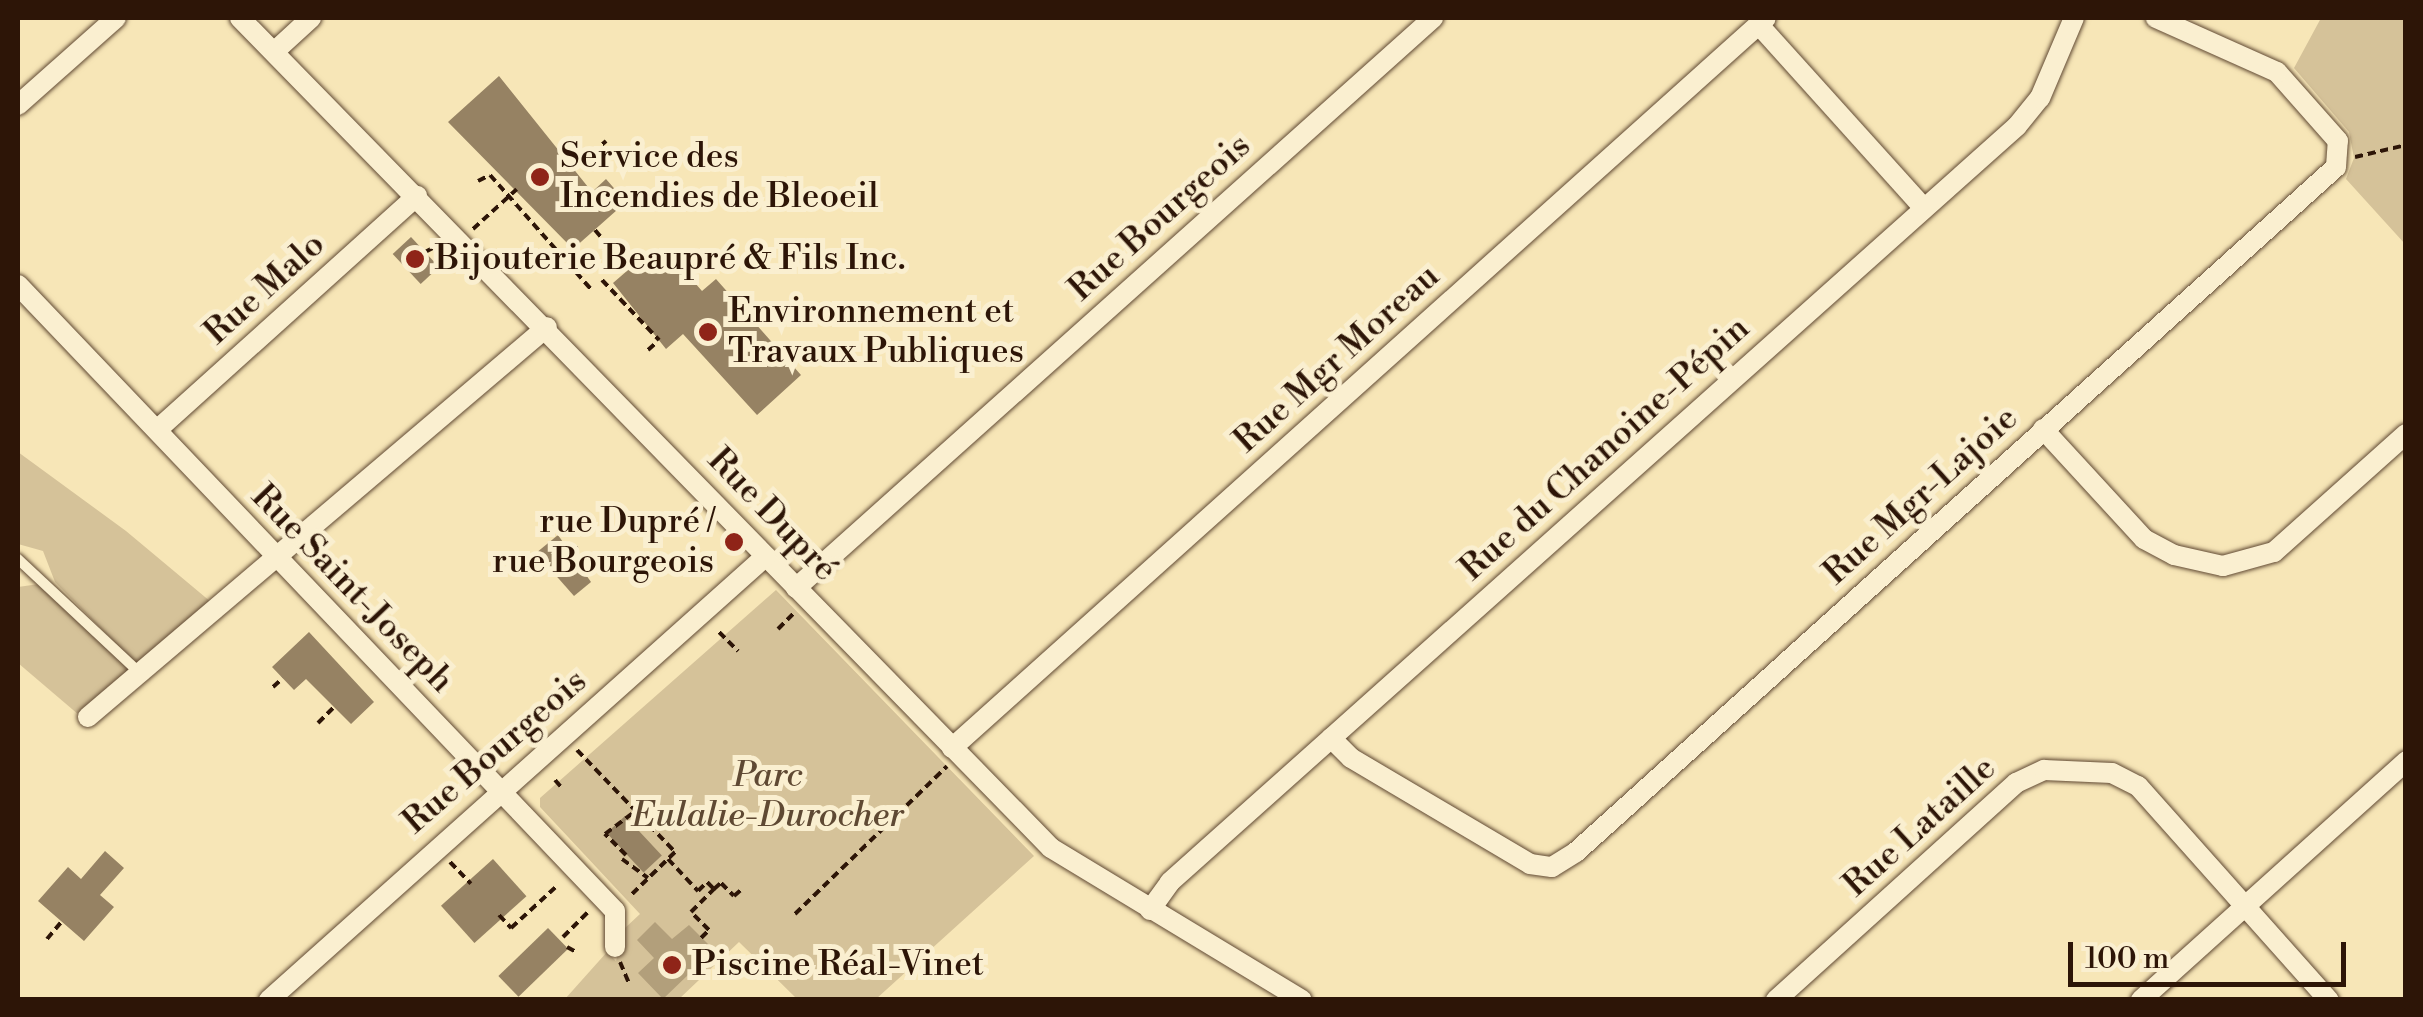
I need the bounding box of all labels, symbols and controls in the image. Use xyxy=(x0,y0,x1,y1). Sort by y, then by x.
street label: Rue Bourgeois xyxy=(1060,125,1260,311)
place label: Service des Incendies de Bleoeil xyxy=(560,136,879,218)
marker: Service des Incendies de Bleoeil xyxy=(529,166,551,188)
street label: Rue Malo xyxy=(196,224,334,354)
place label: Bijouterie Beaupré & Fils Inc. xyxy=(435,238,906,280)
marker: Bijouterie Beaupré & Fils Inc. xyxy=(404,248,426,270)
street label: Rue Mgr Moreau xyxy=(1226,256,1448,462)
place label: Environnement et Travaux Publiques xyxy=(728,291,1024,373)
street label: Rue du Chanoine-Pépin xyxy=(1452,308,1758,590)
marker: Environnement et Travaux Publiques xyxy=(697,321,719,343)
street label: Rue Mgr-Lajoie xyxy=(1815,398,2027,594)
street label: Rue Dupré xyxy=(698,440,846,590)
street label: Rue Saint-Joseph xyxy=(242,476,462,702)
place label: rue Dupré / rue Bourgeois xyxy=(492,501,714,583)
marker: rue Dupré / rue Bourgeois xyxy=(723,531,745,553)
street label: Rue Bourgeois xyxy=(394,661,596,843)
street label: Rue Lataille xyxy=(1835,748,2005,906)
park label: Parc Eulalie-Durocher xyxy=(632,755,904,837)
scale bar xyxy=(2073,922,2350,984)
text: 100 m xyxy=(2085,940,2169,978)
place label: Piscine Réal-Vinet xyxy=(692,944,984,986)
marker: Piscine Réal-Vinet xyxy=(661,954,683,976)

